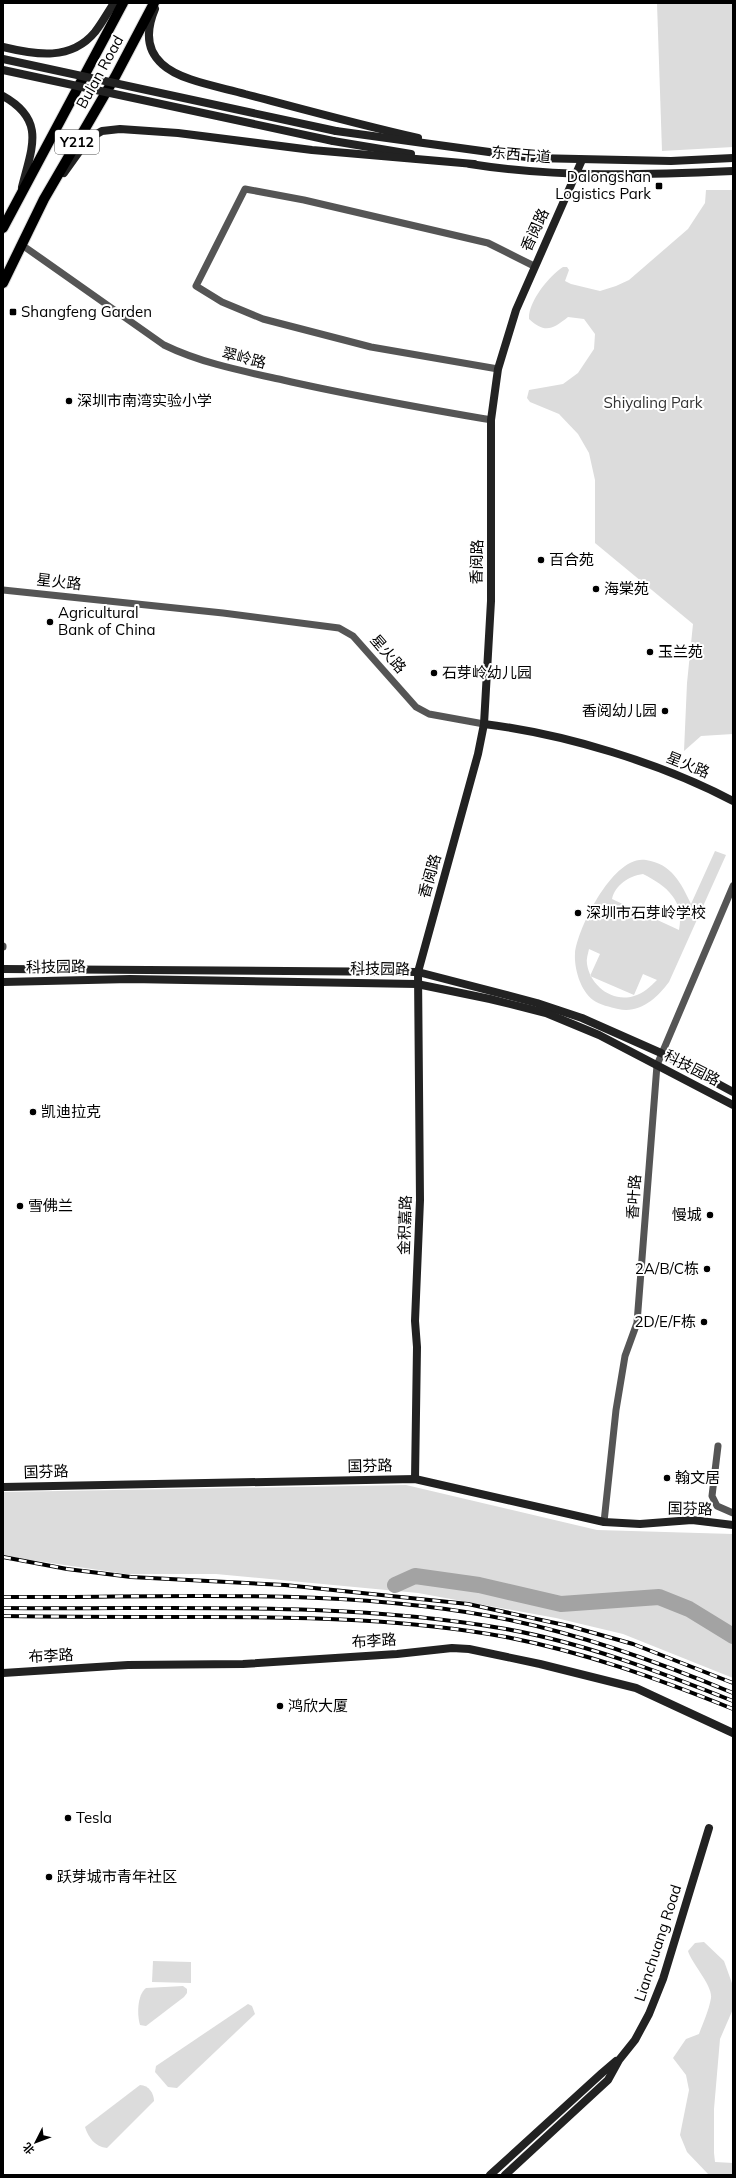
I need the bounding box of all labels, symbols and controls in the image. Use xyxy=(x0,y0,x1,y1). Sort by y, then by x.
street label: Bulan Road xyxy=(72,32,127,112)
road number: Y212 xyxy=(55,130,99,154)
street label: 东西干道 xyxy=(490,142,552,167)
place label: Dalongshan Logistics Park xyxy=(555,167,651,203)
marker: Dalongshan Logistics Park xyxy=(654,181,664,191)
street label: 香阅路 xyxy=(516,205,553,254)
place label: Shangfeng Garden xyxy=(21,302,152,321)
marker: Shangfeng Garden xyxy=(8,307,18,317)
street label: 翠岭路 xyxy=(220,343,268,372)
place label: 深圳市南湾实验小学 xyxy=(77,391,212,410)
park label: Shiyaling Park xyxy=(604,393,703,412)
marker: 深圳市南湾实验小学 xyxy=(64,396,74,406)
street label: 香阅路 xyxy=(467,539,486,585)
place label: 百合苑 xyxy=(549,550,594,569)
marker: 百合苑 xyxy=(536,555,546,565)
street label: 星火路 xyxy=(36,570,82,593)
place label: 海棠苑 xyxy=(604,579,649,598)
marker: 海棠苑 xyxy=(591,584,601,594)
place label: Agricultural Bank of China xyxy=(58,603,156,639)
marker: Agricultural Bank of China xyxy=(45,617,55,627)
street label: 星火路 xyxy=(366,630,410,677)
place label: 玉兰苑 xyxy=(658,642,703,661)
marker: 玉兰苑 xyxy=(645,647,655,657)
place label: 石芽岭幼儿园 xyxy=(442,663,532,682)
marker: 石芽岭幼儿园 xyxy=(429,668,439,678)
place label: 香阅幼儿园 xyxy=(582,701,657,720)
marker: 香阅幼儿园 xyxy=(660,706,670,716)
street label: 星火路 xyxy=(664,747,713,782)
street label: 香阅路 xyxy=(414,852,445,900)
place label: 深圳市石芽岭学校 xyxy=(586,903,706,922)
marker: 深圳市石芽岭学校 xyxy=(573,908,583,918)
street label: 科技园路 xyxy=(26,956,86,977)
street label: 科技园路 xyxy=(350,958,410,979)
street label: 科技园路 xyxy=(661,1045,723,1090)
place label: 凯迪拉克 xyxy=(41,1102,101,1121)
marker: 凯迪拉克 xyxy=(28,1107,38,1117)
street label: 香叶路 xyxy=(622,1174,645,1220)
street label: 金积嘉路 xyxy=(394,1195,415,1255)
place label: 雪佛兰 xyxy=(28,1196,73,1215)
marker: 雪佛兰 xyxy=(15,1201,25,1211)
place label: 慢城 xyxy=(672,1205,702,1224)
marker: 慢城 xyxy=(705,1210,715,1220)
place label: 2A/B/C栋 xyxy=(635,1259,699,1278)
marker: 2A/B/C栋 xyxy=(702,1264,712,1274)
place label: 2D/E/F栋 xyxy=(635,1312,696,1331)
marker: 2D/E/F栋 xyxy=(699,1317,709,1327)
street label: 国芬路 xyxy=(347,1456,393,1475)
street label: 国芬路 xyxy=(23,1461,69,1482)
place label: 翰文居 xyxy=(675,1468,720,1487)
marker: 翰文居 xyxy=(662,1473,672,1483)
street label: 国芬路 xyxy=(667,1499,713,1518)
street label: 布李路 xyxy=(351,1629,397,1652)
street label: 布李路 xyxy=(28,1645,74,1666)
place label: 鸿欣大厦 xyxy=(288,1696,348,1715)
marker: 鸿欣大厦 xyxy=(275,1701,285,1711)
place label: Tesla xyxy=(76,1808,112,1827)
marker: Tesla xyxy=(63,1813,73,1823)
place label: 跃芽城市青年社区 xyxy=(57,1867,177,1886)
marker: 跃芽城市青年社区 xyxy=(44,1872,54,1882)
street label: Lianchuang Road xyxy=(630,1882,685,2004)
north arrow xyxy=(16,2122,56,2162)
text: 北 xyxy=(20,2140,37,2157)

